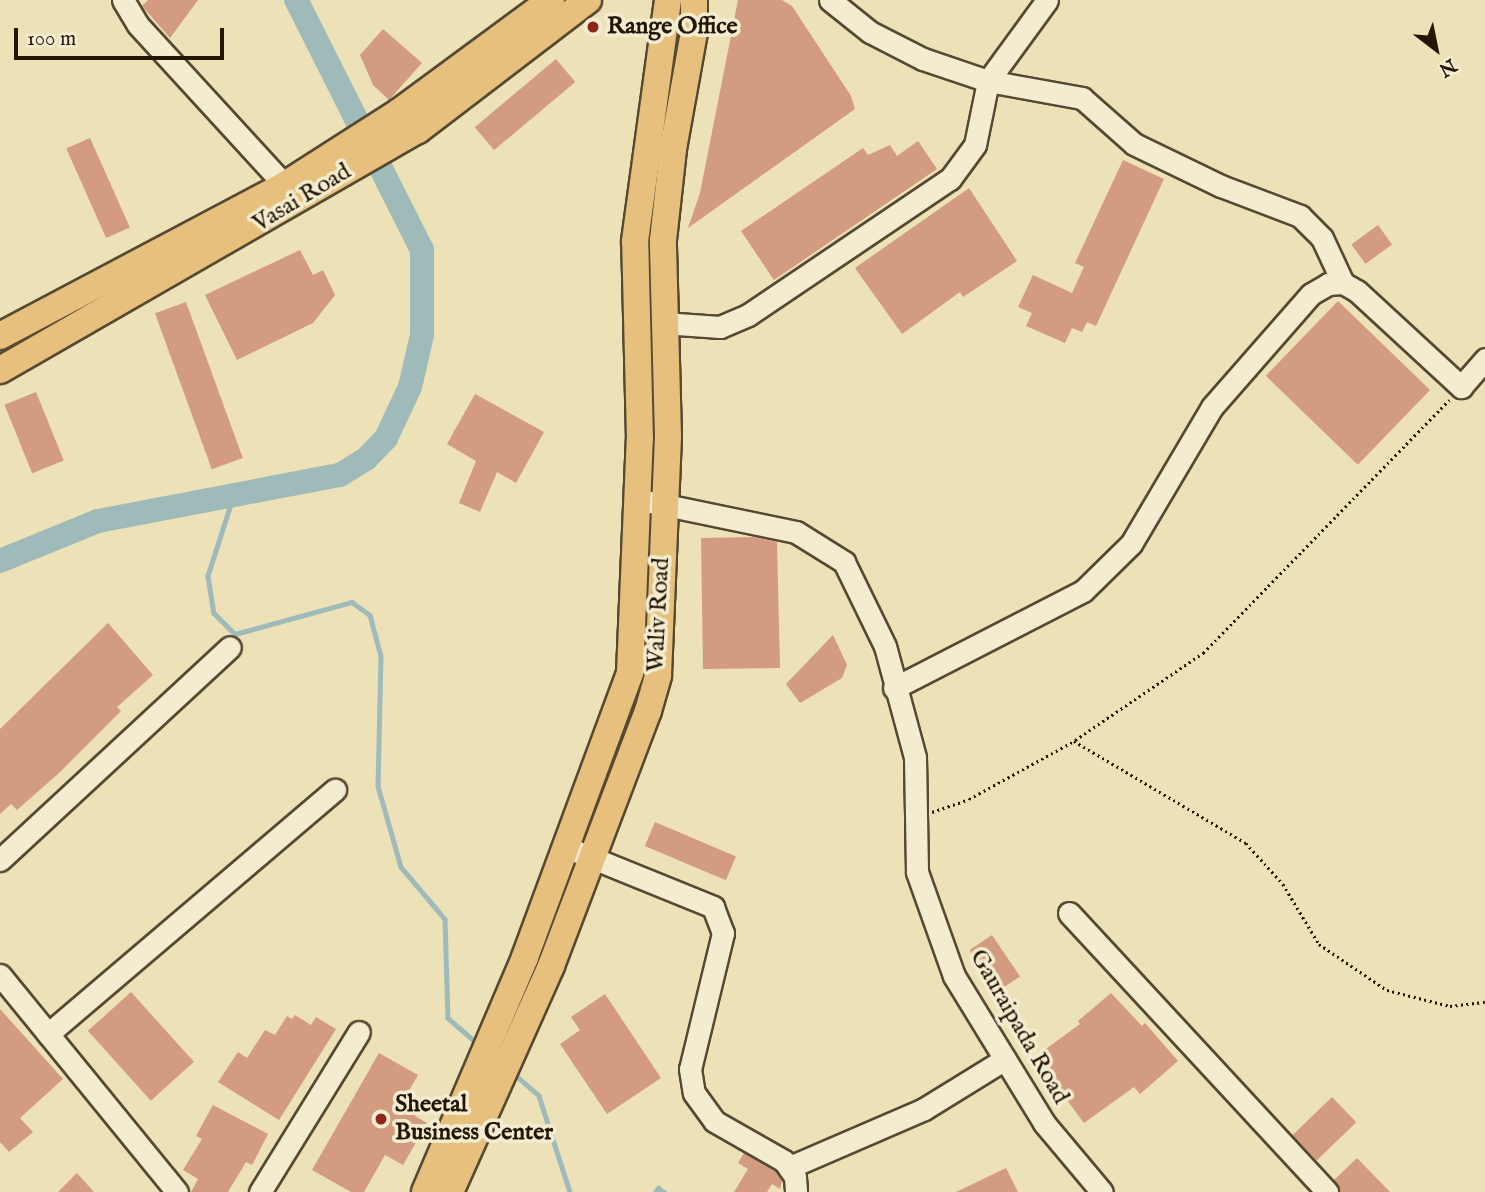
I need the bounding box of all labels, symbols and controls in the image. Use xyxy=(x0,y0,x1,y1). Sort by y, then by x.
place label: Range Office xyxy=(607,13,738,41)
scale bar xyxy=(18,14,228,58)
north arrow xyxy=(1401,14,1471,84)
marker: Range Office xyxy=(585,19,601,35)
text: 100 m xyxy=(27,26,76,53)
text: N xyxy=(1434,52,1460,81)
street label: Vasai Road xyxy=(248,158,356,238)
street label: Waliv Road xyxy=(642,557,676,673)
street label: Gauraipada Road xyxy=(963,945,1075,1109)
place label: Sheetal Business Center xyxy=(395,1091,553,1147)
marker: Sheetal Business Center xyxy=(373,1111,389,1127)

